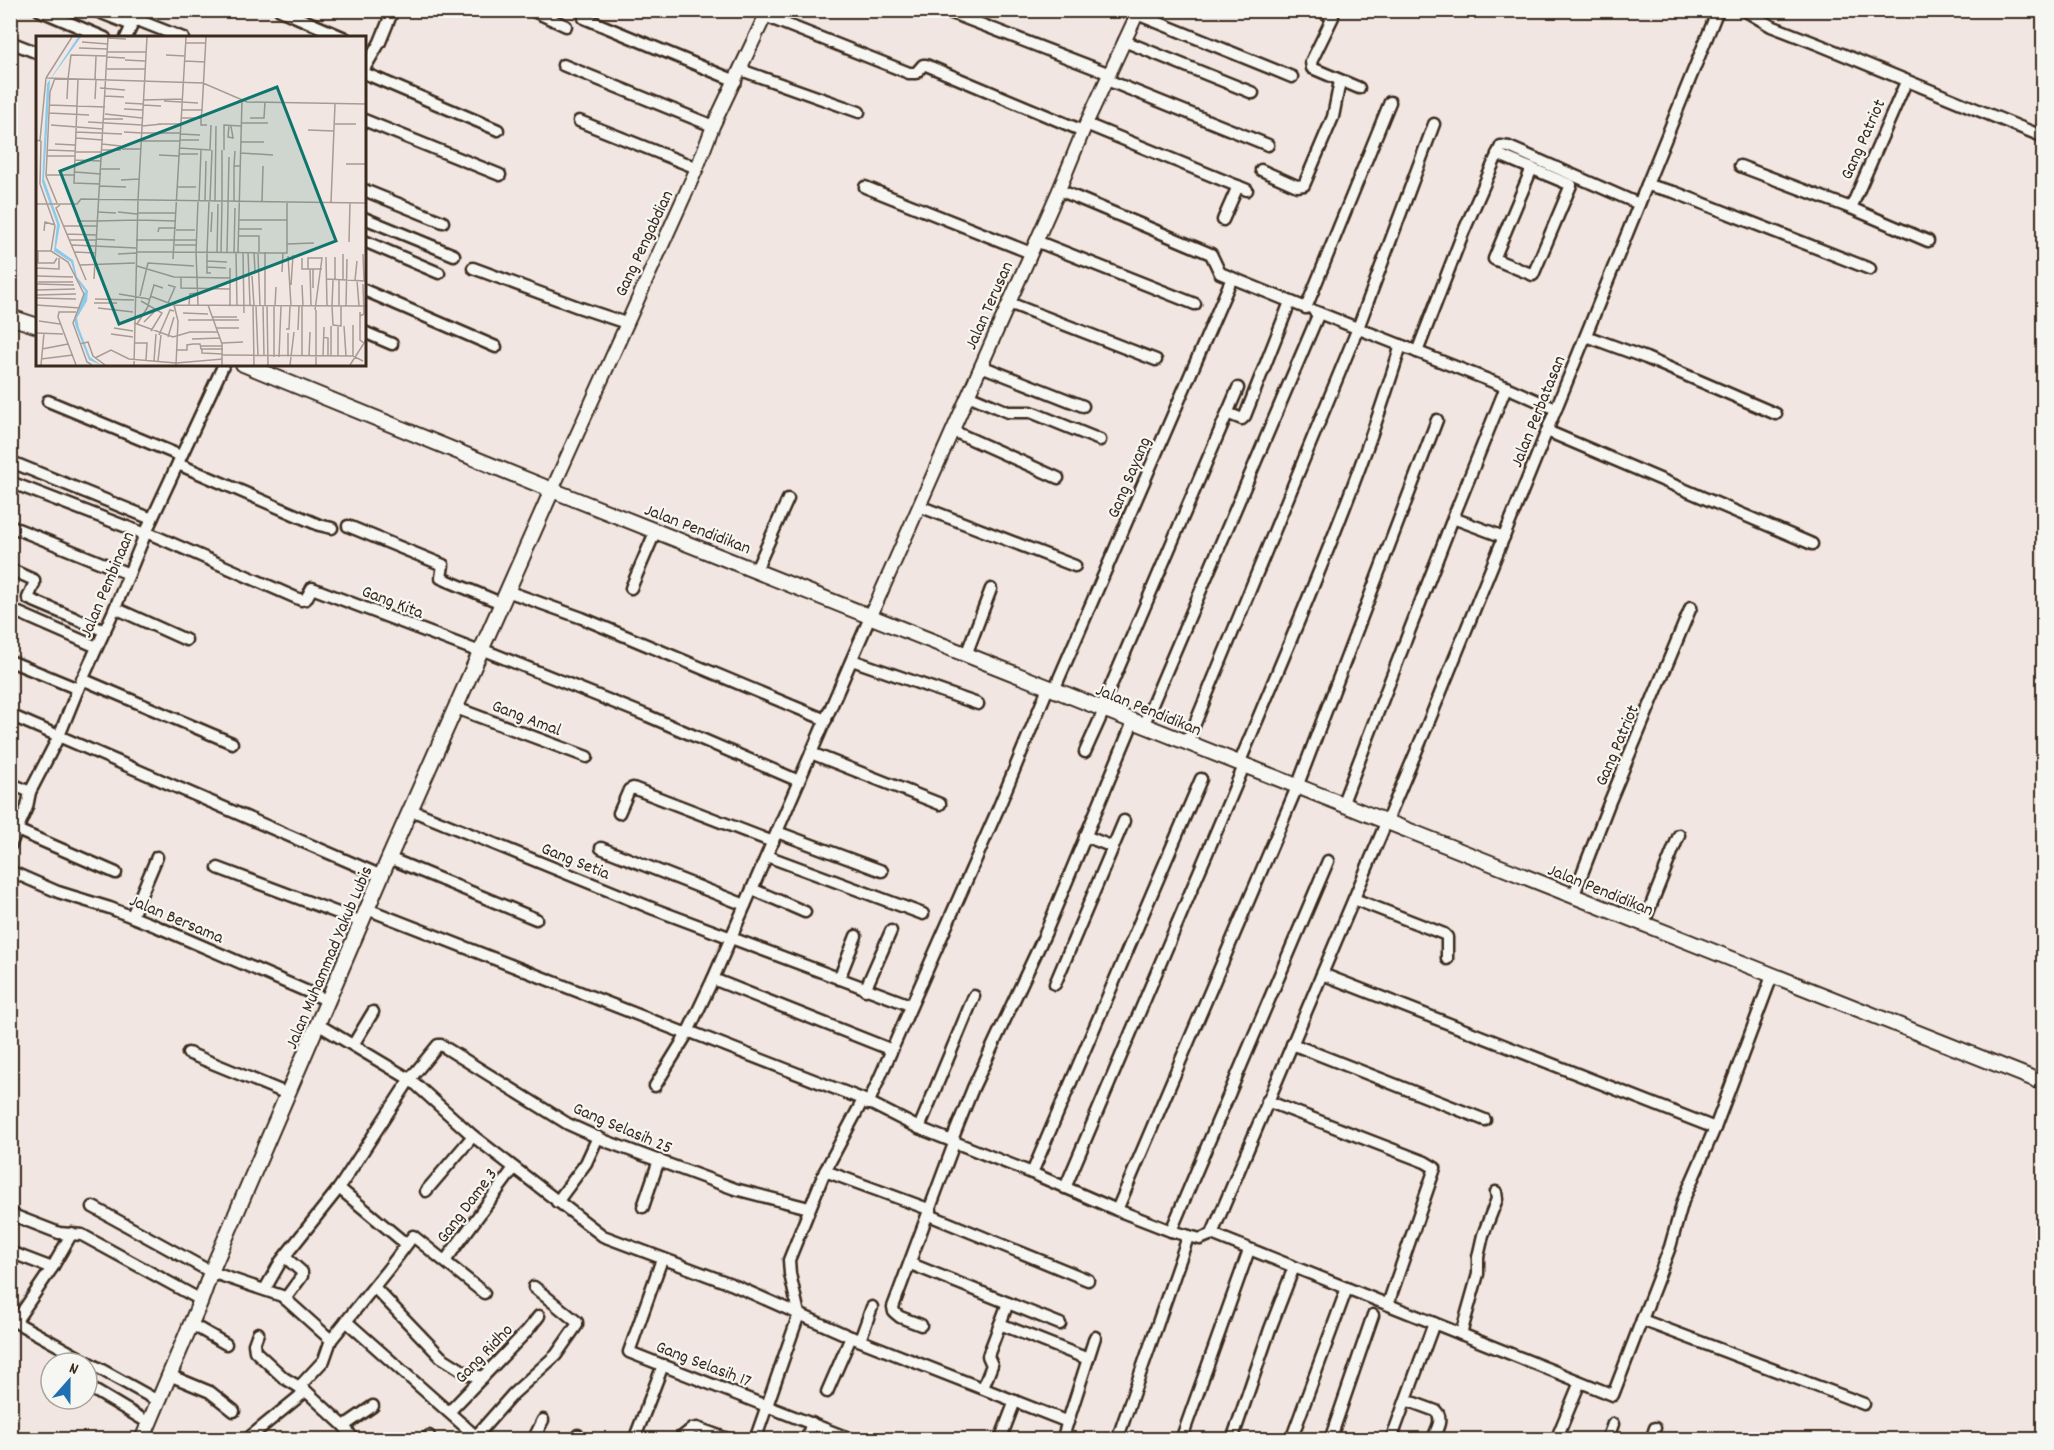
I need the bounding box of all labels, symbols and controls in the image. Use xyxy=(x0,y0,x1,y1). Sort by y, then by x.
inset map xyxy=(36,36,366,366)
street label: Gang Patriot xyxy=(1835,95,1893,184)
street label: Gang Pengabdian xyxy=(610,187,681,301)
street label: Jalan Terusan xyxy=(960,258,1021,354)
street label: Jalan Perbatasan xyxy=(1506,352,1573,472)
street label: Gang Sayang xyxy=(1102,433,1159,523)
street label: Jalan Pendidikan xyxy=(640,499,754,562)
street label: Jalan Pembinaan xyxy=(75,528,142,642)
street label: Gang Kita xyxy=(357,580,427,627)
street label: Jalan Pendidikan xyxy=(1091,679,1205,744)
street label: Gang Amal xyxy=(488,695,565,744)
street label: Gang Patriot xyxy=(1590,701,1647,790)
street label: Gang Setia xyxy=(537,837,614,888)
street label: Jalan Pendidikan xyxy=(1543,859,1657,924)
street label: Jalan Muhammad Yakub Lubis xyxy=(280,863,380,1053)
street label: Jalan Bersama xyxy=(125,889,227,952)
street label: Gang Selasih 25 xyxy=(568,1097,676,1161)
street label: Gang Dame 3 xyxy=(432,1164,504,1249)
street label: Gang Ridho xyxy=(450,1319,520,1390)
street label: Gang Selasih 17 xyxy=(652,1336,755,1395)
north arrow xyxy=(39,1351,99,1411)
text: N xyxy=(66,1357,81,1382)

